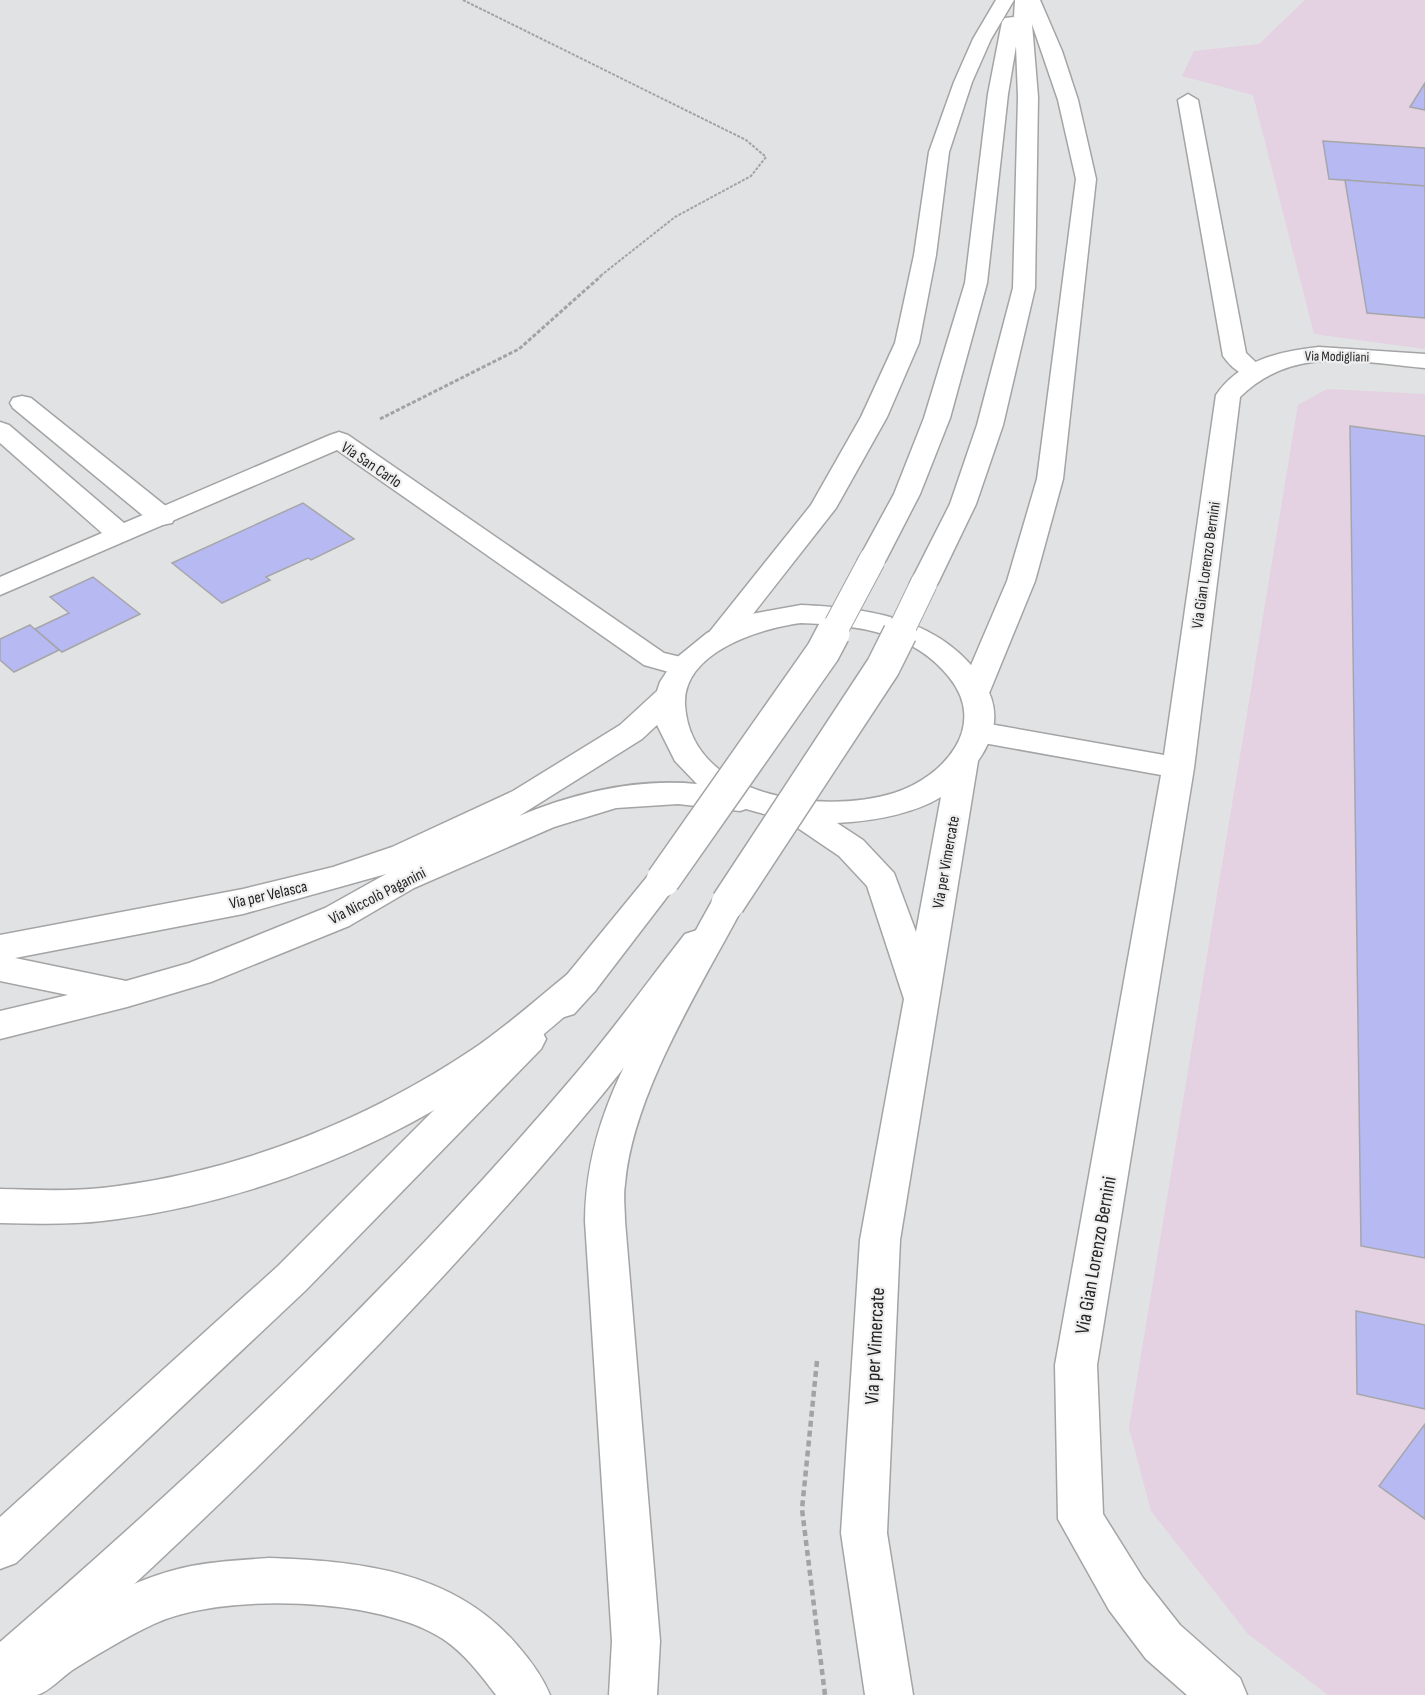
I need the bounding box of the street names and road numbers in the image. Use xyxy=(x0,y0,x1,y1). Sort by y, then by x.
street label: Via Modigliani xyxy=(1305,347,1369,366)
street label: Via San Carlo xyxy=(337,438,405,492)
street label: Via Gian Lorenzo Bernini xyxy=(1188,501,1225,630)
street label: Via per Vimercate xyxy=(929,814,964,910)
street label: Via Niccolò Paganini xyxy=(326,864,429,929)
street label: Via per Velasca xyxy=(227,877,309,914)
street label: Via Gian Lorenzo Bernini xyxy=(1070,1174,1122,1336)
street label: Via per Vimercate xyxy=(860,1287,890,1405)

